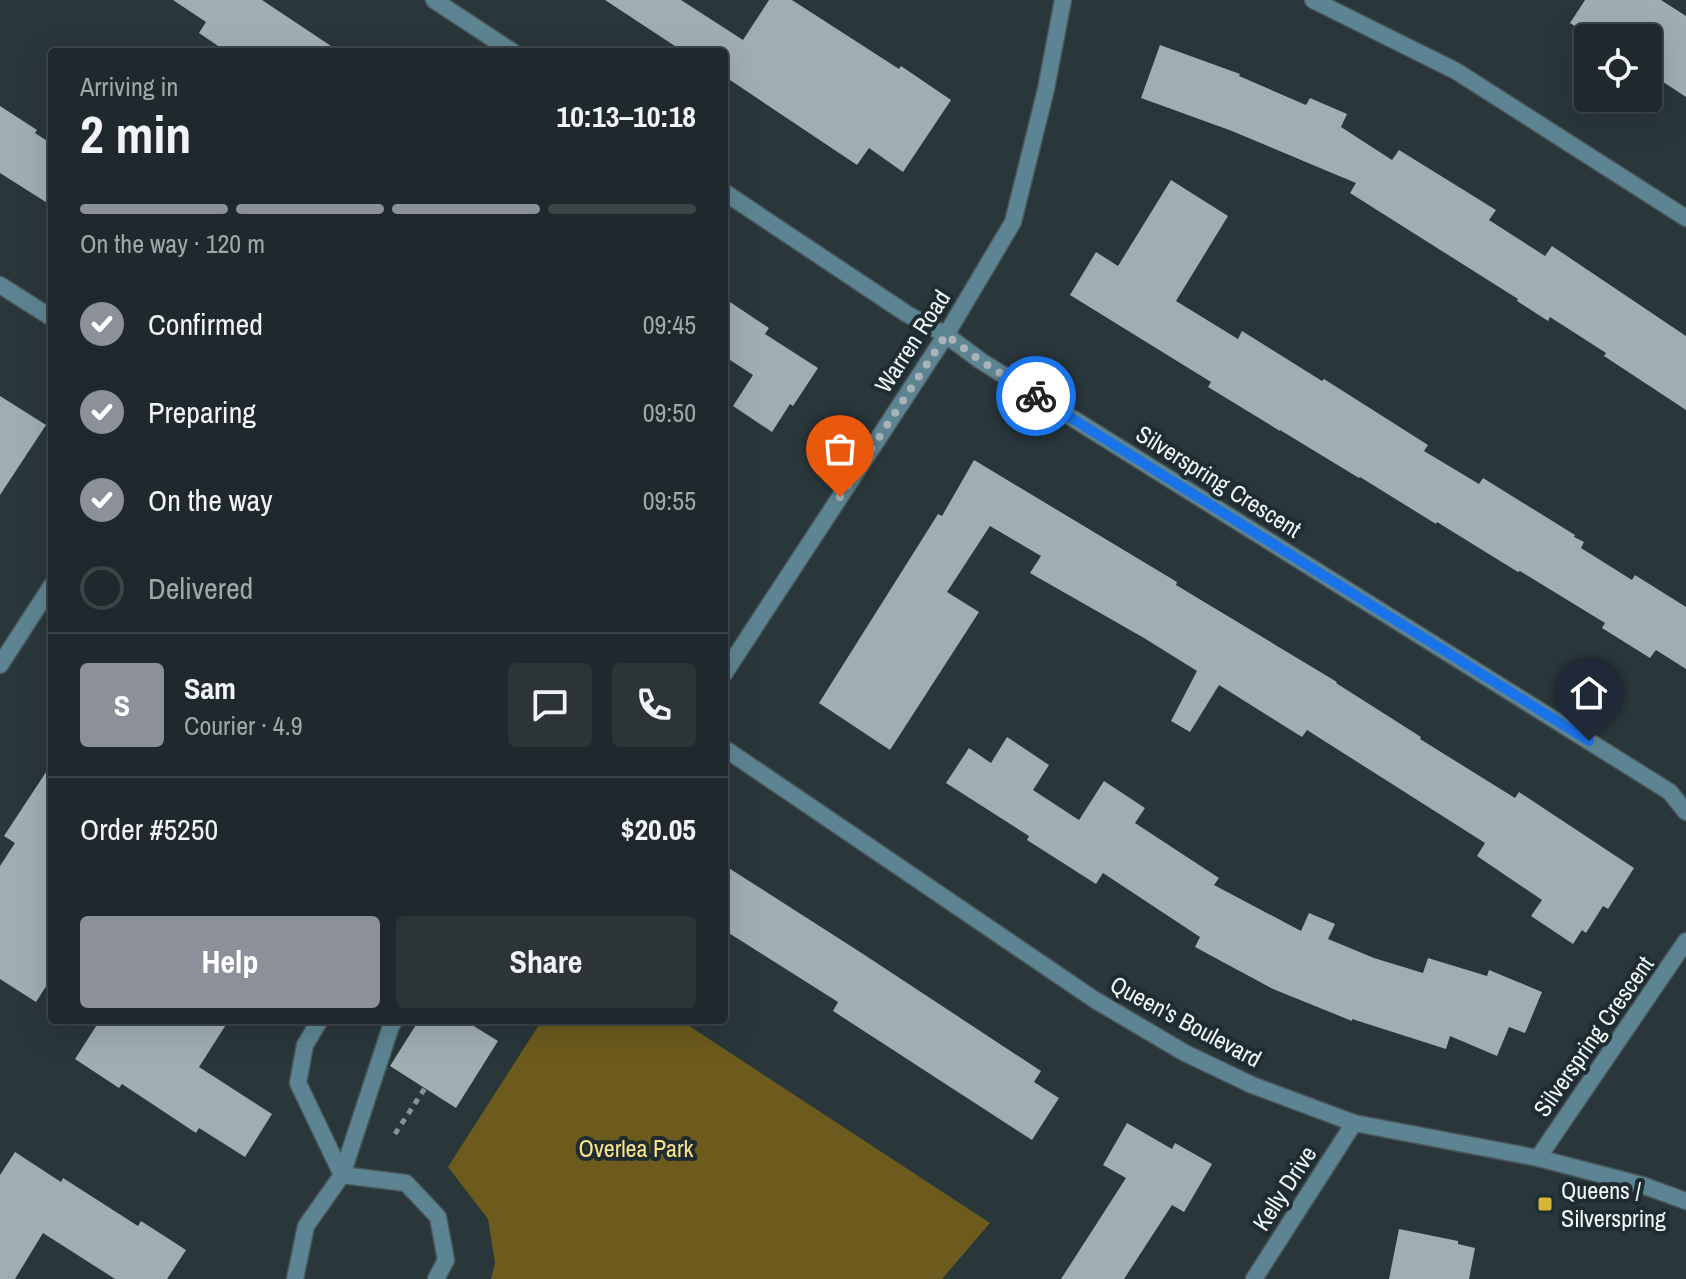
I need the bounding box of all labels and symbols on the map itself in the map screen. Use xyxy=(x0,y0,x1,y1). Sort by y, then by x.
street label: Warren Road xyxy=(867,284,957,398)
courier xyxy=(996,356,1076,436)
pin xyxy=(806,415,874,497)
street label: Silverspring Crescent xyxy=(1130,417,1308,545)
pin xyxy=(1555,659,1623,741)
street label: Silverspring Crescent xyxy=(1526,949,1661,1123)
street label: Queen's Boulevard xyxy=(1105,968,1267,1074)
park label: Overlea Park xyxy=(579,1132,694,1164)
street label: Kelly Drive xyxy=(1245,1139,1323,1237)
place label: Queens / Silverspring xyxy=(1561,1174,1666,1234)
marker: Queens / Silverspring xyxy=(1536,1195,1554,1213)

